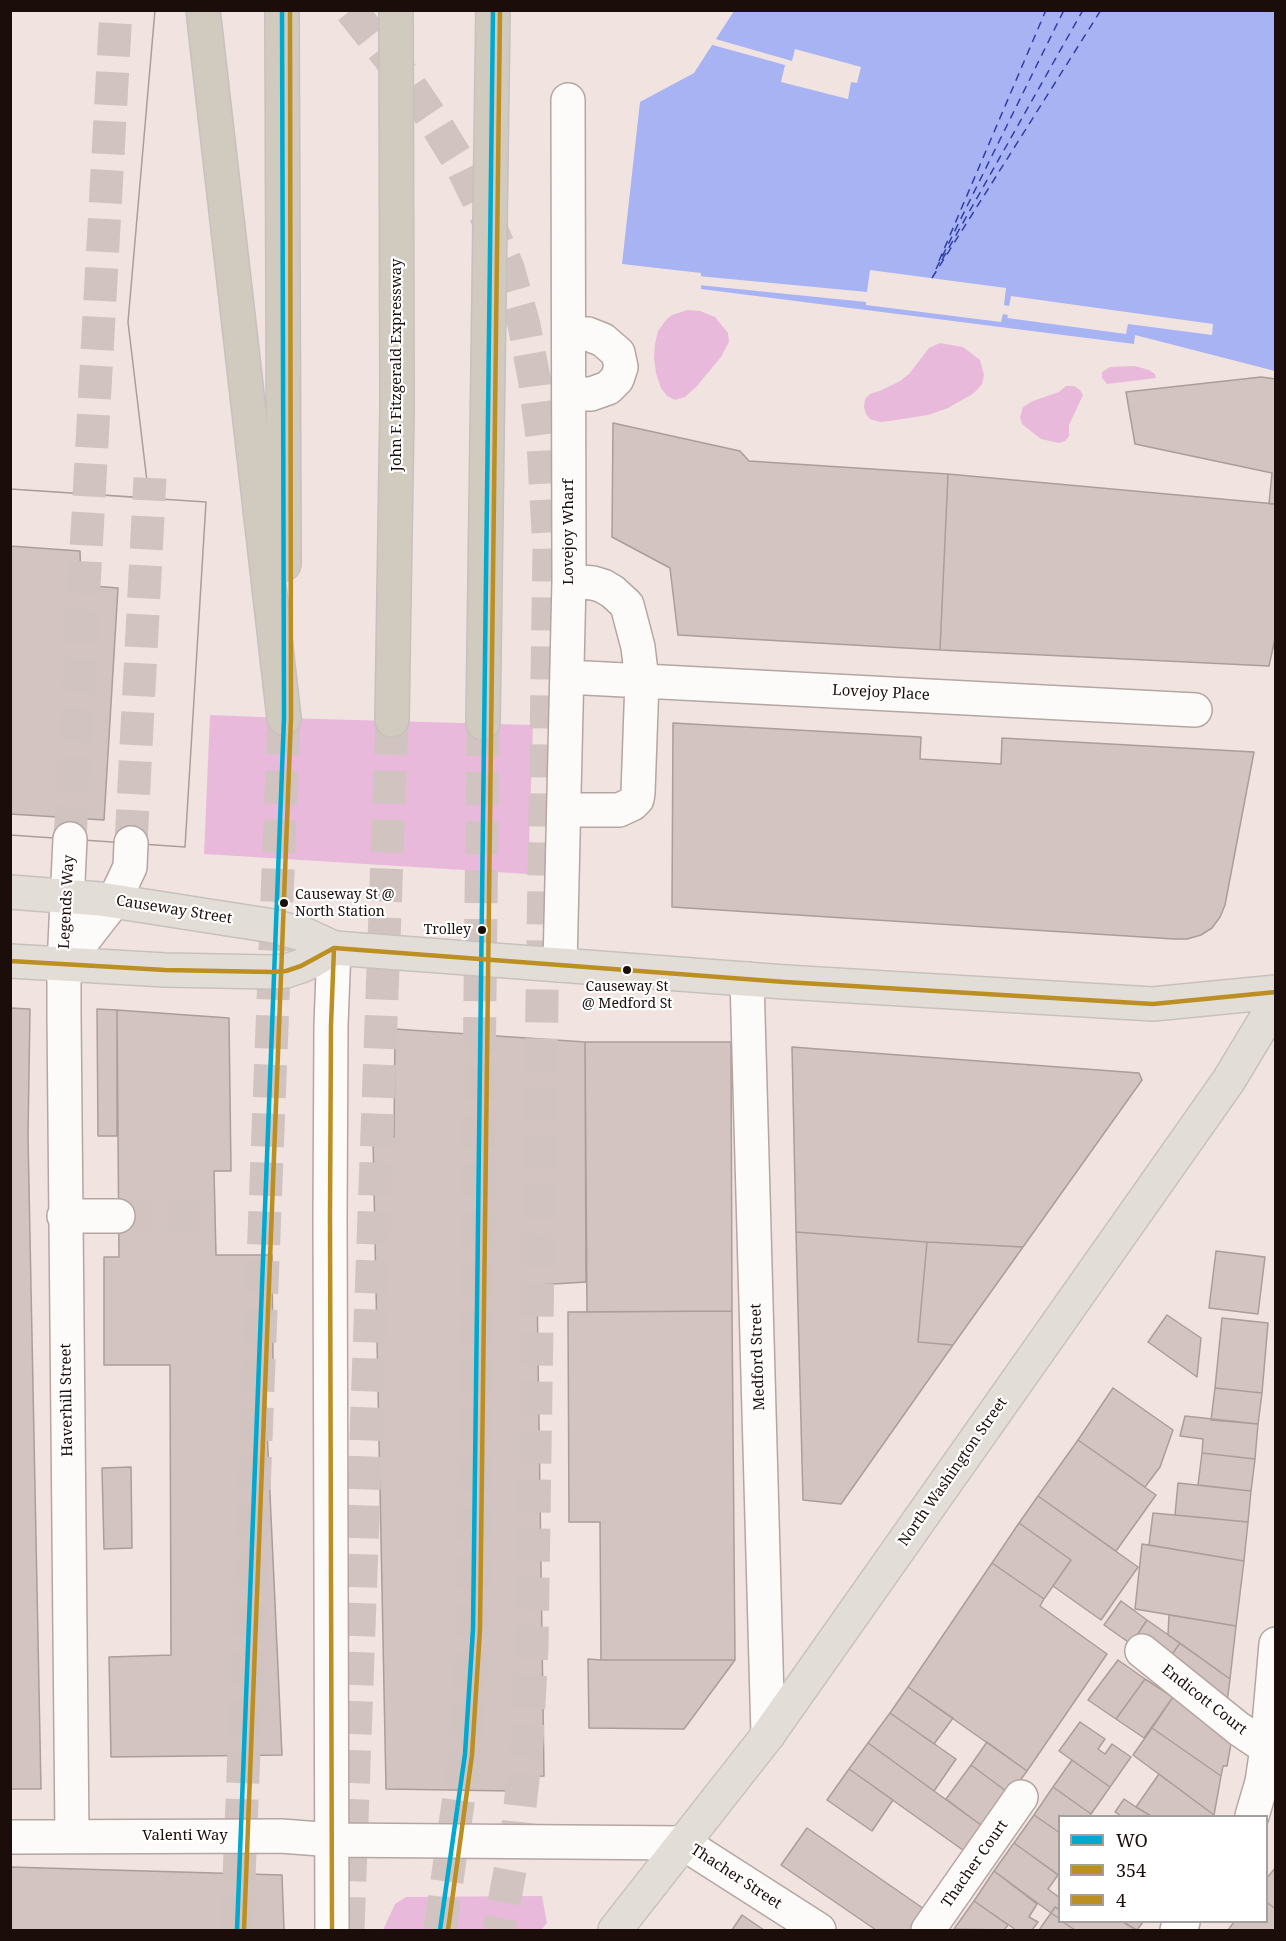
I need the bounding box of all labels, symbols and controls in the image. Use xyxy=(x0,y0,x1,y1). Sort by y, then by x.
street label: John F. Fitzgerald Expressway xyxy=(388,259,406,471)
street label: Lovejoy Wharf xyxy=(560,479,578,585)
street label: Lovejoy Place xyxy=(832,681,930,705)
street label: Legends Way xyxy=(56,854,78,950)
place label: Causeway St @ North Station xyxy=(295,887,394,920)
street label: Causeway Street xyxy=(115,892,233,928)
marker: Causeway St @ North Station xyxy=(278,897,290,909)
place label: Trolley xyxy=(424,922,471,938)
marker: Trolley xyxy=(476,924,488,936)
marker: Causeway St @ Medford St xyxy=(621,964,633,976)
place label: Causeway St @ Medford St xyxy=(582,979,672,1012)
street label: Medford Street xyxy=(747,1303,769,1411)
street label: Haverhill Street xyxy=(57,1343,77,1457)
street label: North Washington Street xyxy=(895,1394,1011,1550)
street label: Endicott Court xyxy=(1158,1661,1250,1739)
legend xyxy=(1058,1815,1268,1923)
street label: Thacher Court xyxy=(938,1817,1012,1911)
street label: Valenti Way xyxy=(142,1827,228,1845)
text: WO xyxy=(1116,1828,1148,1852)
street label: Thacher Street xyxy=(687,1841,785,1913)
text: 354 xyxy=(1116,1858,1146,1882)
text: 4 xyxy=(1116,1888,1126,1912)

